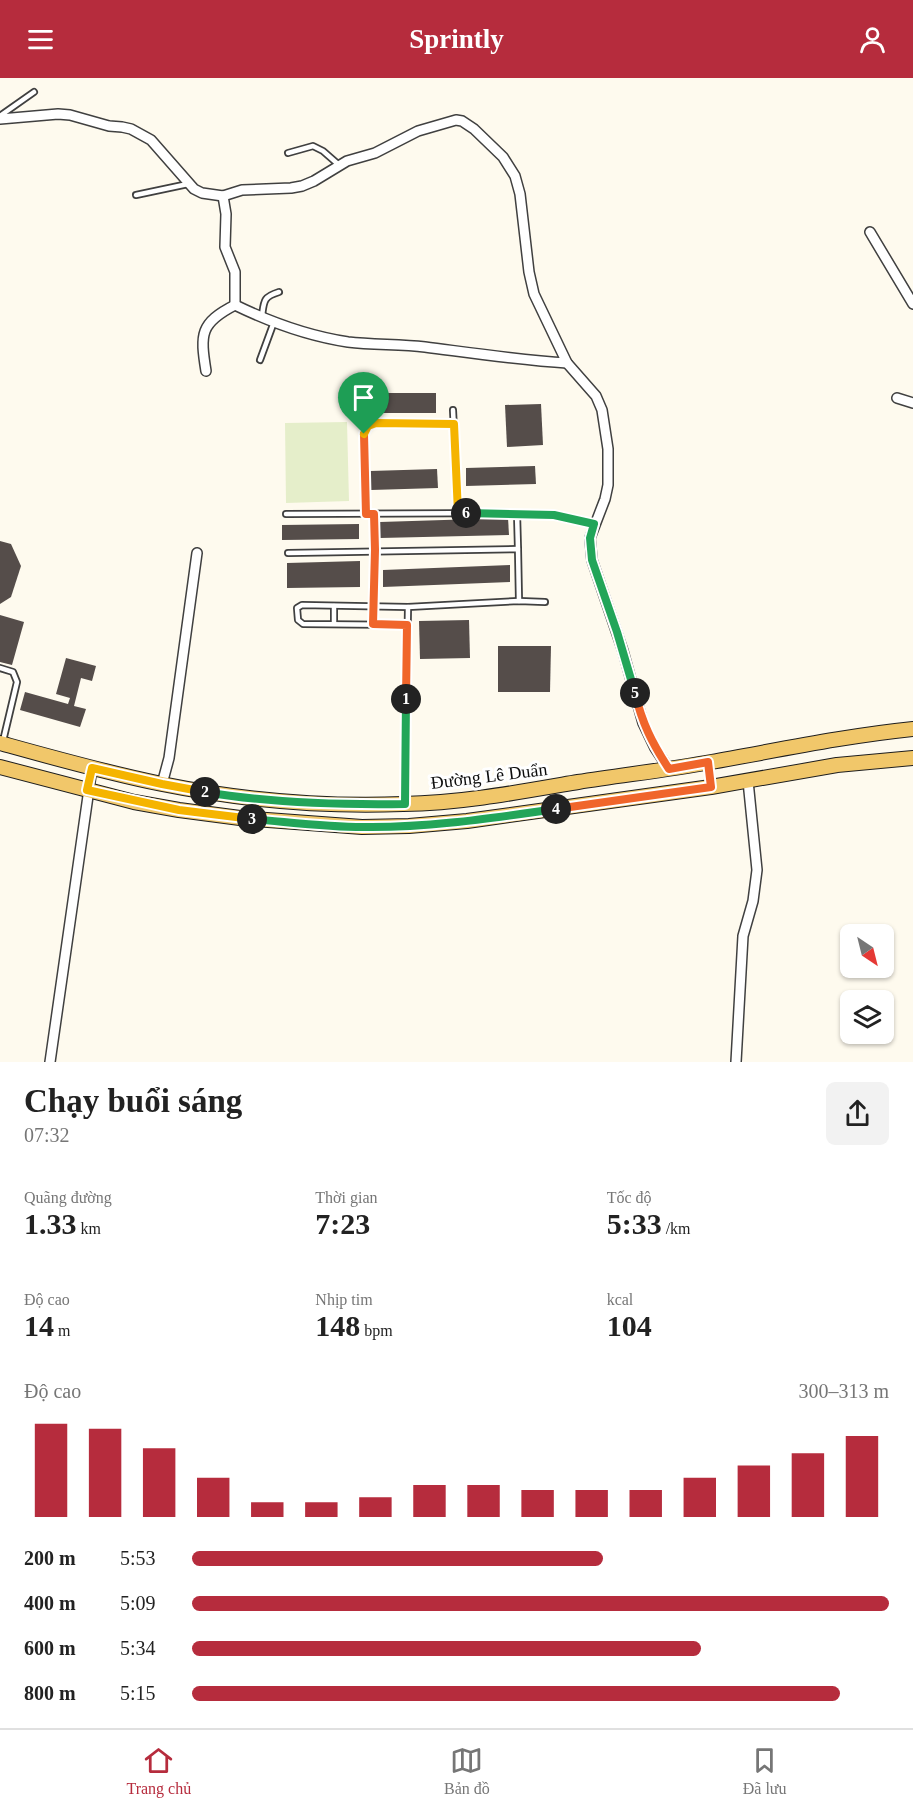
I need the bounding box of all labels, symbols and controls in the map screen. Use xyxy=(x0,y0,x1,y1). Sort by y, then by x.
icon: menu xyxy=(24,23,57,56)
icon: person xyxy=(856,23,889,56)
text: Sprintly xyxy=(409,24,504,54)
pin xyxy=(338,372,389,434)
icon: arrive xyxy=(347,381,380,414)
pin: 6 xyxy=(451,498,481,528)
text: 6 xyxy=(462,504,470,521)
pin: 5 xyxy=(620,678,650,708)
pin: 1 xyxy=(391,684,421,714)
text: 5 xyxy=(631,684,639,701)
text: 1 xyxy=(402,690,410,707)
street label: Đường Lê Duẩn xyxy=(430,759,548,793)
pin: 2 xyxy=(190,777,220,807)
text: 2 xyxy=(201,783,209,800)
pin: 4 xyxy=(541,794,571,824)
text: 4 xyxy=(552,800,560,817)
pin: 3 xyxy=(237,804,267,834)
text: 3 xyxy=(248,810,256,827)
north arrow xyxy=(840,924,894,978)
map controls xyxy=(840,924,894,1044)
button: layers xyxy=(840,990,894,1044)
button: share xyxy=(826,1082,889,1145)
text: Chạy buổi sáng xyxy=(24,1083,242,1119)
text: 07:32 xyxy=(24,1124,70,1146)
text: Quãng đường xyxy=(24,1189,112,1206)
text: Thời gian xyxy=(315,1189,378,1206)
text: Tốc độ xyxy=(607,1189,652,1206)
text: 1.33 xyxy=(24,1207,77,1240)
text: 7:23 xyxy=(315,1207,370,1240)
text: 5:33 xyxy=(607,1207,662,1240)
text: km xyxy=(77,1220,101,1237)
text: /km xyxy=(662,1220,691,1237)
text: Độ cao xyxy=(24,1291,70,1308)
text: Nhịp tim xyxy=(315,1291,373,1308)
text: kcal xyxy=(607,1291,633,1308)
text: 14 xyxy=(24,1309,54,1342)
text: 148 xyxy=(315,1309,360,1342)
text: 104 xyxy=(607,1309,652,1342)
text: m xyxy=(54,1322,70,1339)
text: bpm xyxy=(360,1322,393,1339)
text: Độ cao xyxy=(24,1380,81,1402)
text: 300–313 m xyxy=(798,1380,889,1402)
text: 200 m xyxy=(24,1547,76,1569)
text: 5:53 xyxy=(120,1547,156,1569)
text: 400 m xyxy=(24,1592,76,1614)
text: 5:09 xyxy=(120,1592,156,1614)
text: 600 m xyxy=(24,1637,76,1659)
text: 5:34 xyxy=(120,1637,156,1659)
text: 800 m xyxy=(24,1682,76,1704)
text: 5:15 xyxy=(120,1682,156,1704)
tab: Trang chủ xyxy=(126,1744,191,1798)
tab: Bản đồ xyxy=(444,1744,490,1798)
tab: Đã lưu xyxy=(743,1744,787,1798)

